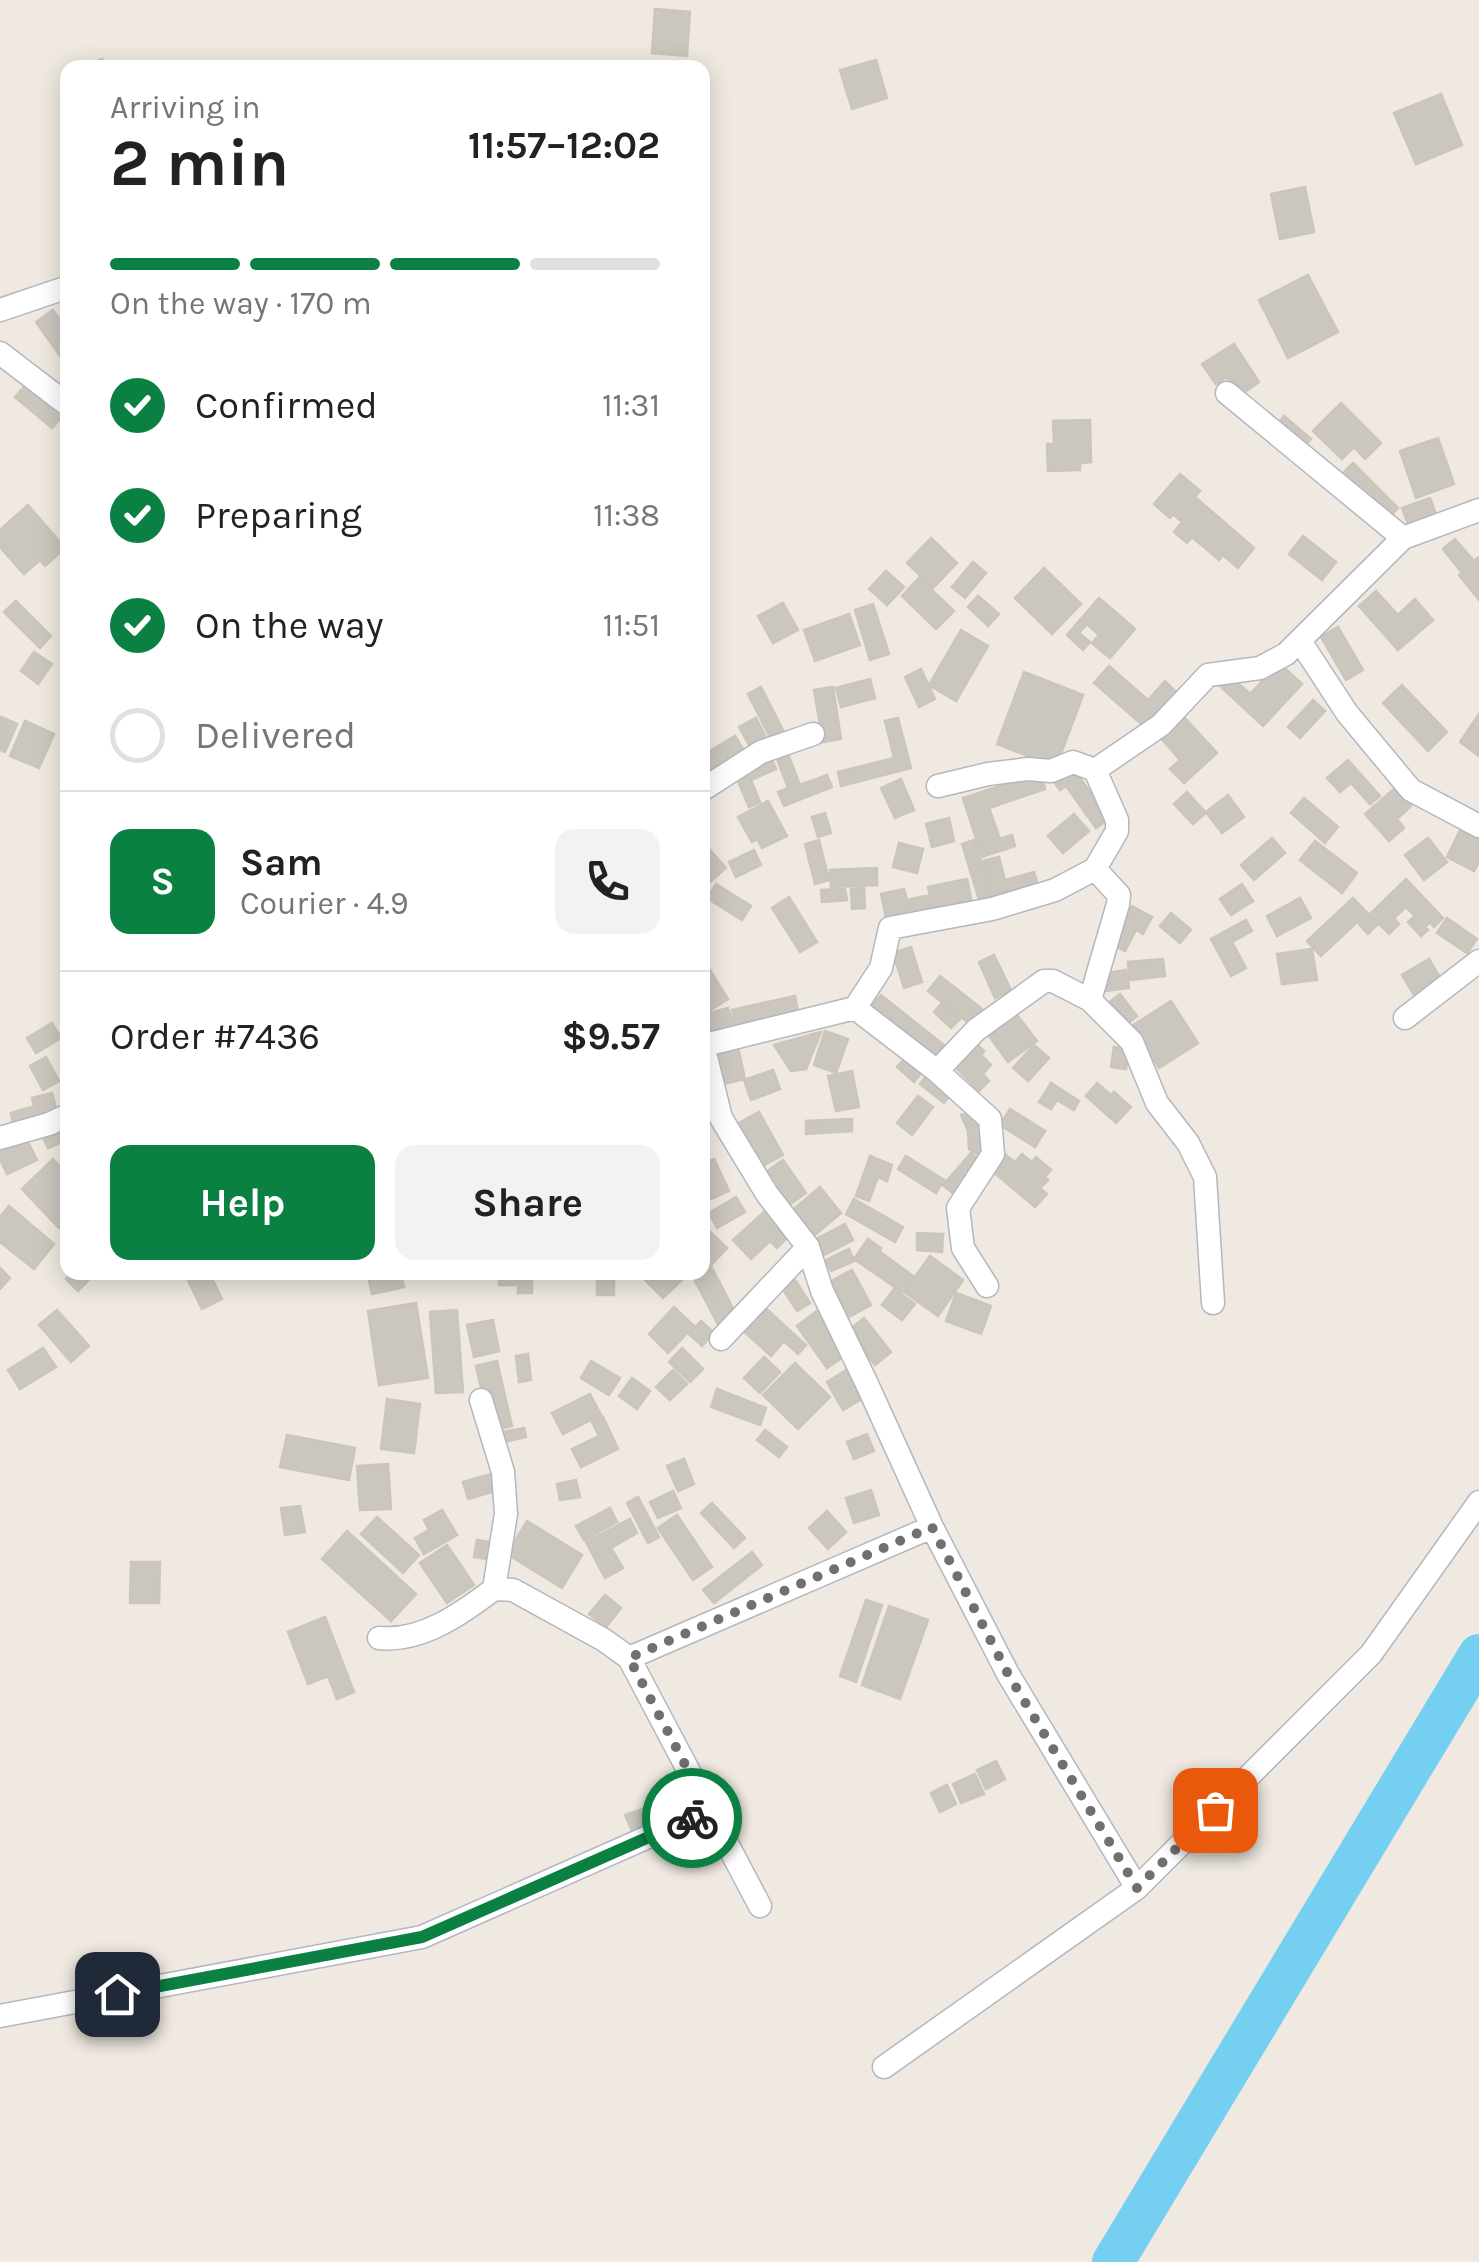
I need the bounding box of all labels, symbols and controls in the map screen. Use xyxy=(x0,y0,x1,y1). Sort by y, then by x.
text: Arriving in xyxy=(110,89,261,126)
text: 11:57–12:02 xyxy=(468,123,660,168)
text: 2 min xyxy=(110,125,289,201)
text: On the way · 170 m xyxy=(110,285,372,322)
icon: check xyxy=(110,378,165,433)
text: Confirmed xyxy=(195,383,378,428)
text: 11:31 xyxy=(602,387,660,424)
icon: check xyxy=(110,488,165,543)
text: Preparing xyxy=(195,493,362,538)
text: 11:38 xyxy=(593,497,660,534)
icon: check xyxy=(110,598,165,653)
text: On the way xyxy=(195,603,383,648)
text: 11:51 xyxy=(603,607,660,644)
text: Delivered xyxy=(195,713,356,758)
button: phone xyxy=(555,829,660,934)
text: Sam xyxy=(240,840,323,885)
text: S xyxy=(150,859,175,904)
text: Courier · 4.9 xyxy=(240,885,409,922)
text: Order #7436 xyxy=(110,1014,320,1059)
text: $9.57 xyxy=(561,1014,660,1059)
button: Help xyxy=(110,1145,375,1260)
button: Share xyxy=(395,1145,660,1260)
courier xyxy=(642,1768,742,1868)
pin xyxy=(1173,1768,1258,1853)
icon: bag xyxy=(1188,1783,1243,1838)
icon: bike xyxy=(665,1791,720,1846)
pin xyxy=(75,1952,160,2037)
icon: home xyxy=(90,1967,145,2022)

